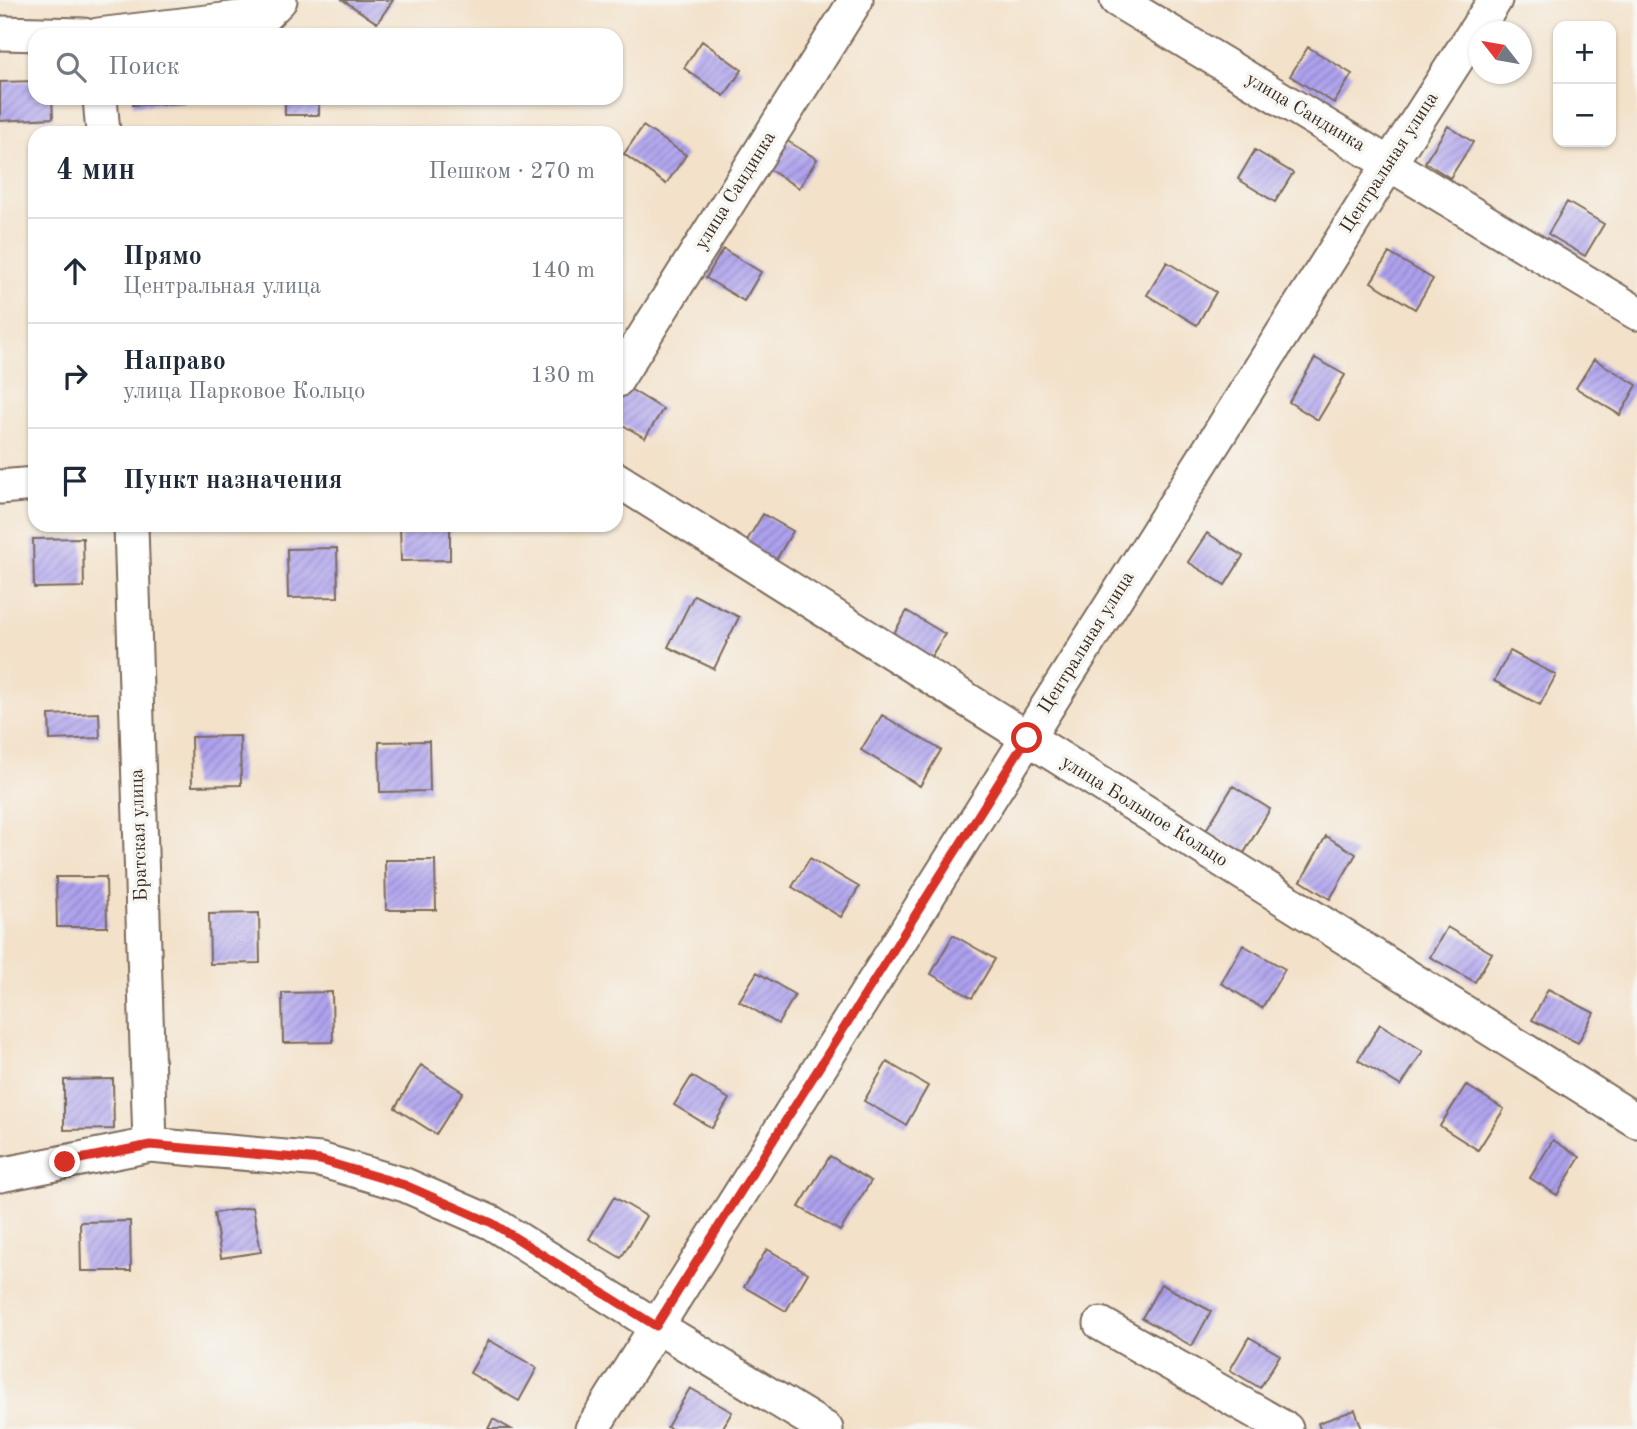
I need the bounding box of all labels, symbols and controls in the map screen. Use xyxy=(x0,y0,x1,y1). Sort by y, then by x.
north arrow xyxy=(1469,21,1532,84)
map controls xyxy=(1553,21,1616,147)
button: + xyxy=(1553,21,1616,84)
search box xyxy=(28,28,623,105)
icon: search xyxy=(52,48,90,86)
text: Поиск xyxy=(108,54,180,80)
street label: улица Сандинка xyxy=(1242,70,1368,156)
button: − xyxy=(1553,84,1616,147)
street label: Центральная улица xyxy=(1337,89,1443,237)
street label: улица Сандинка xyxy=(692,128,780,253)
text: 4 мин xyxy=(56,156,135,186)
text: Пешком · 270 m xyxy=(429,160,595,183)
text: Прямо xyxy=(123,244,202,270)
icon: ahead xyxy=(56,252,94,290)
text: 140 m xyxy=(530,259,595,282)
text: Центральная улица xyxy=(123,275,321,298)
text: Направо xyxy=(123,349,226,375)
icon: right xyxy=(56,357,94,395)
text: 130 m xyxy=(530,364,595,387)
text: улица Парковое Кольцо xyxy=(123,380,365,403)
icon: arrive xyxy=(56,462,94,500)
text: Пункт назначения xyxy=(123,468,342,494)
street label: Центральная улица xyxy=(1036,568,1139,717)
route start xyxy=(1011,722,1042,753)
street label: улица Большое Кольцо xyxy=(1057,753,1231,871)
street label: Братская улица xyxy=(128,768,152,902)
route end xyxy=(49,1146,80,1177)

